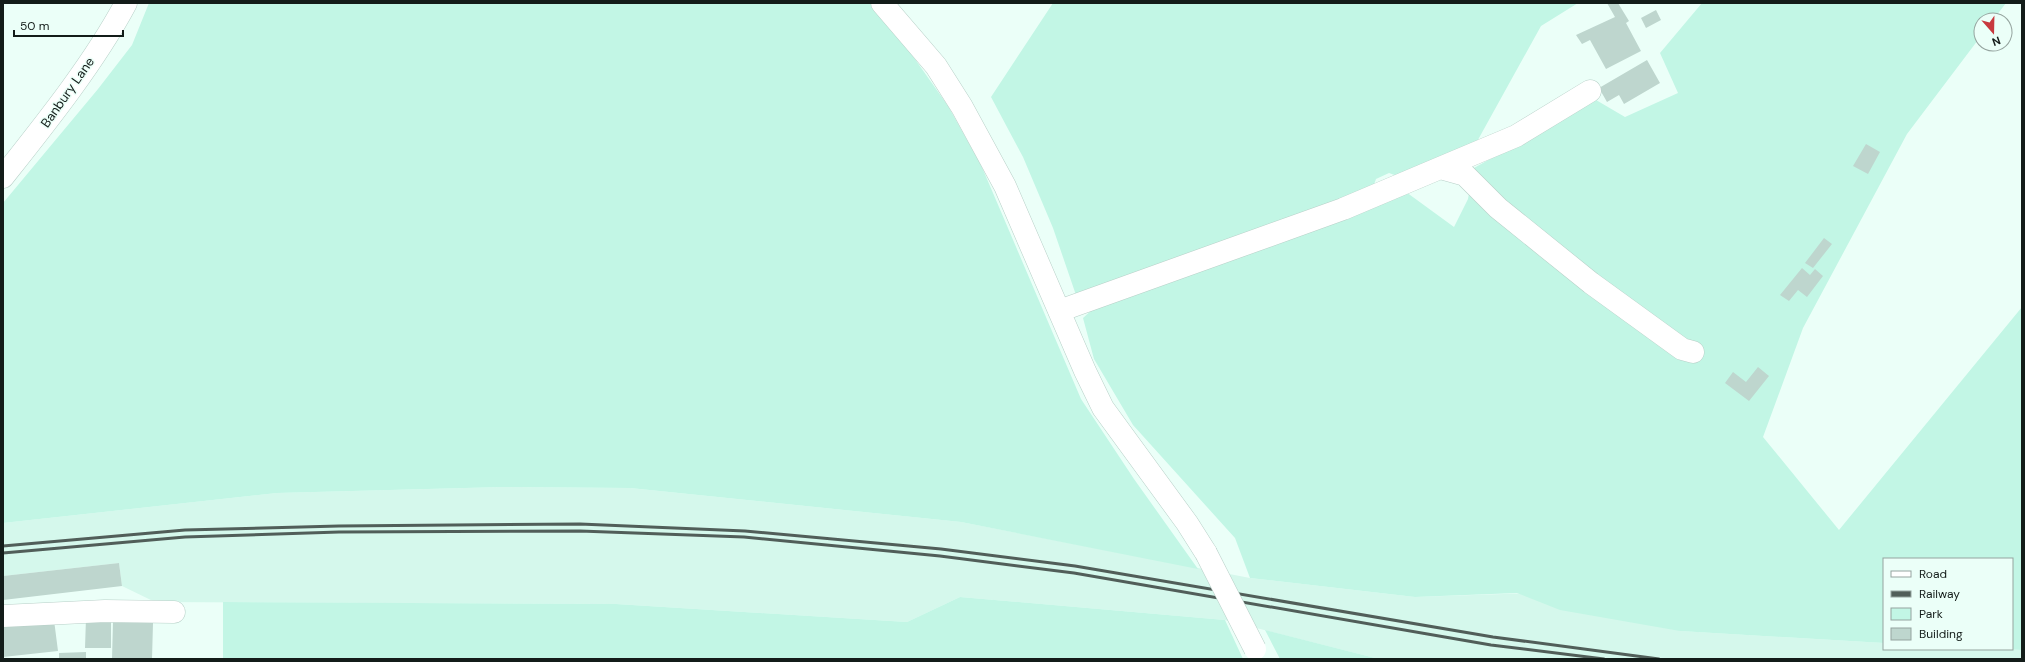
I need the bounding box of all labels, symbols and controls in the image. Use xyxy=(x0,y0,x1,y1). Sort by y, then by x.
scale bar xyxy=(14,12,123,38)
north arrow xyxy=(1973,12,2013,52)
text: 50 m xyxy=(20,18,49,34)
text: N xyxy=(1990,33,2003,49)
street label: Banbury Lane xyxy=(37,54,98,131)
legend xyxy=(1883,558,2013,650)
text: Road xyxy=(1919,566,1947,582)
text: Railway xyxy=(1919,586,1960,602)
text: Park xyxy=(1919,606,1943,622)
text: Building xyxy=(1919,626,1963,642)

